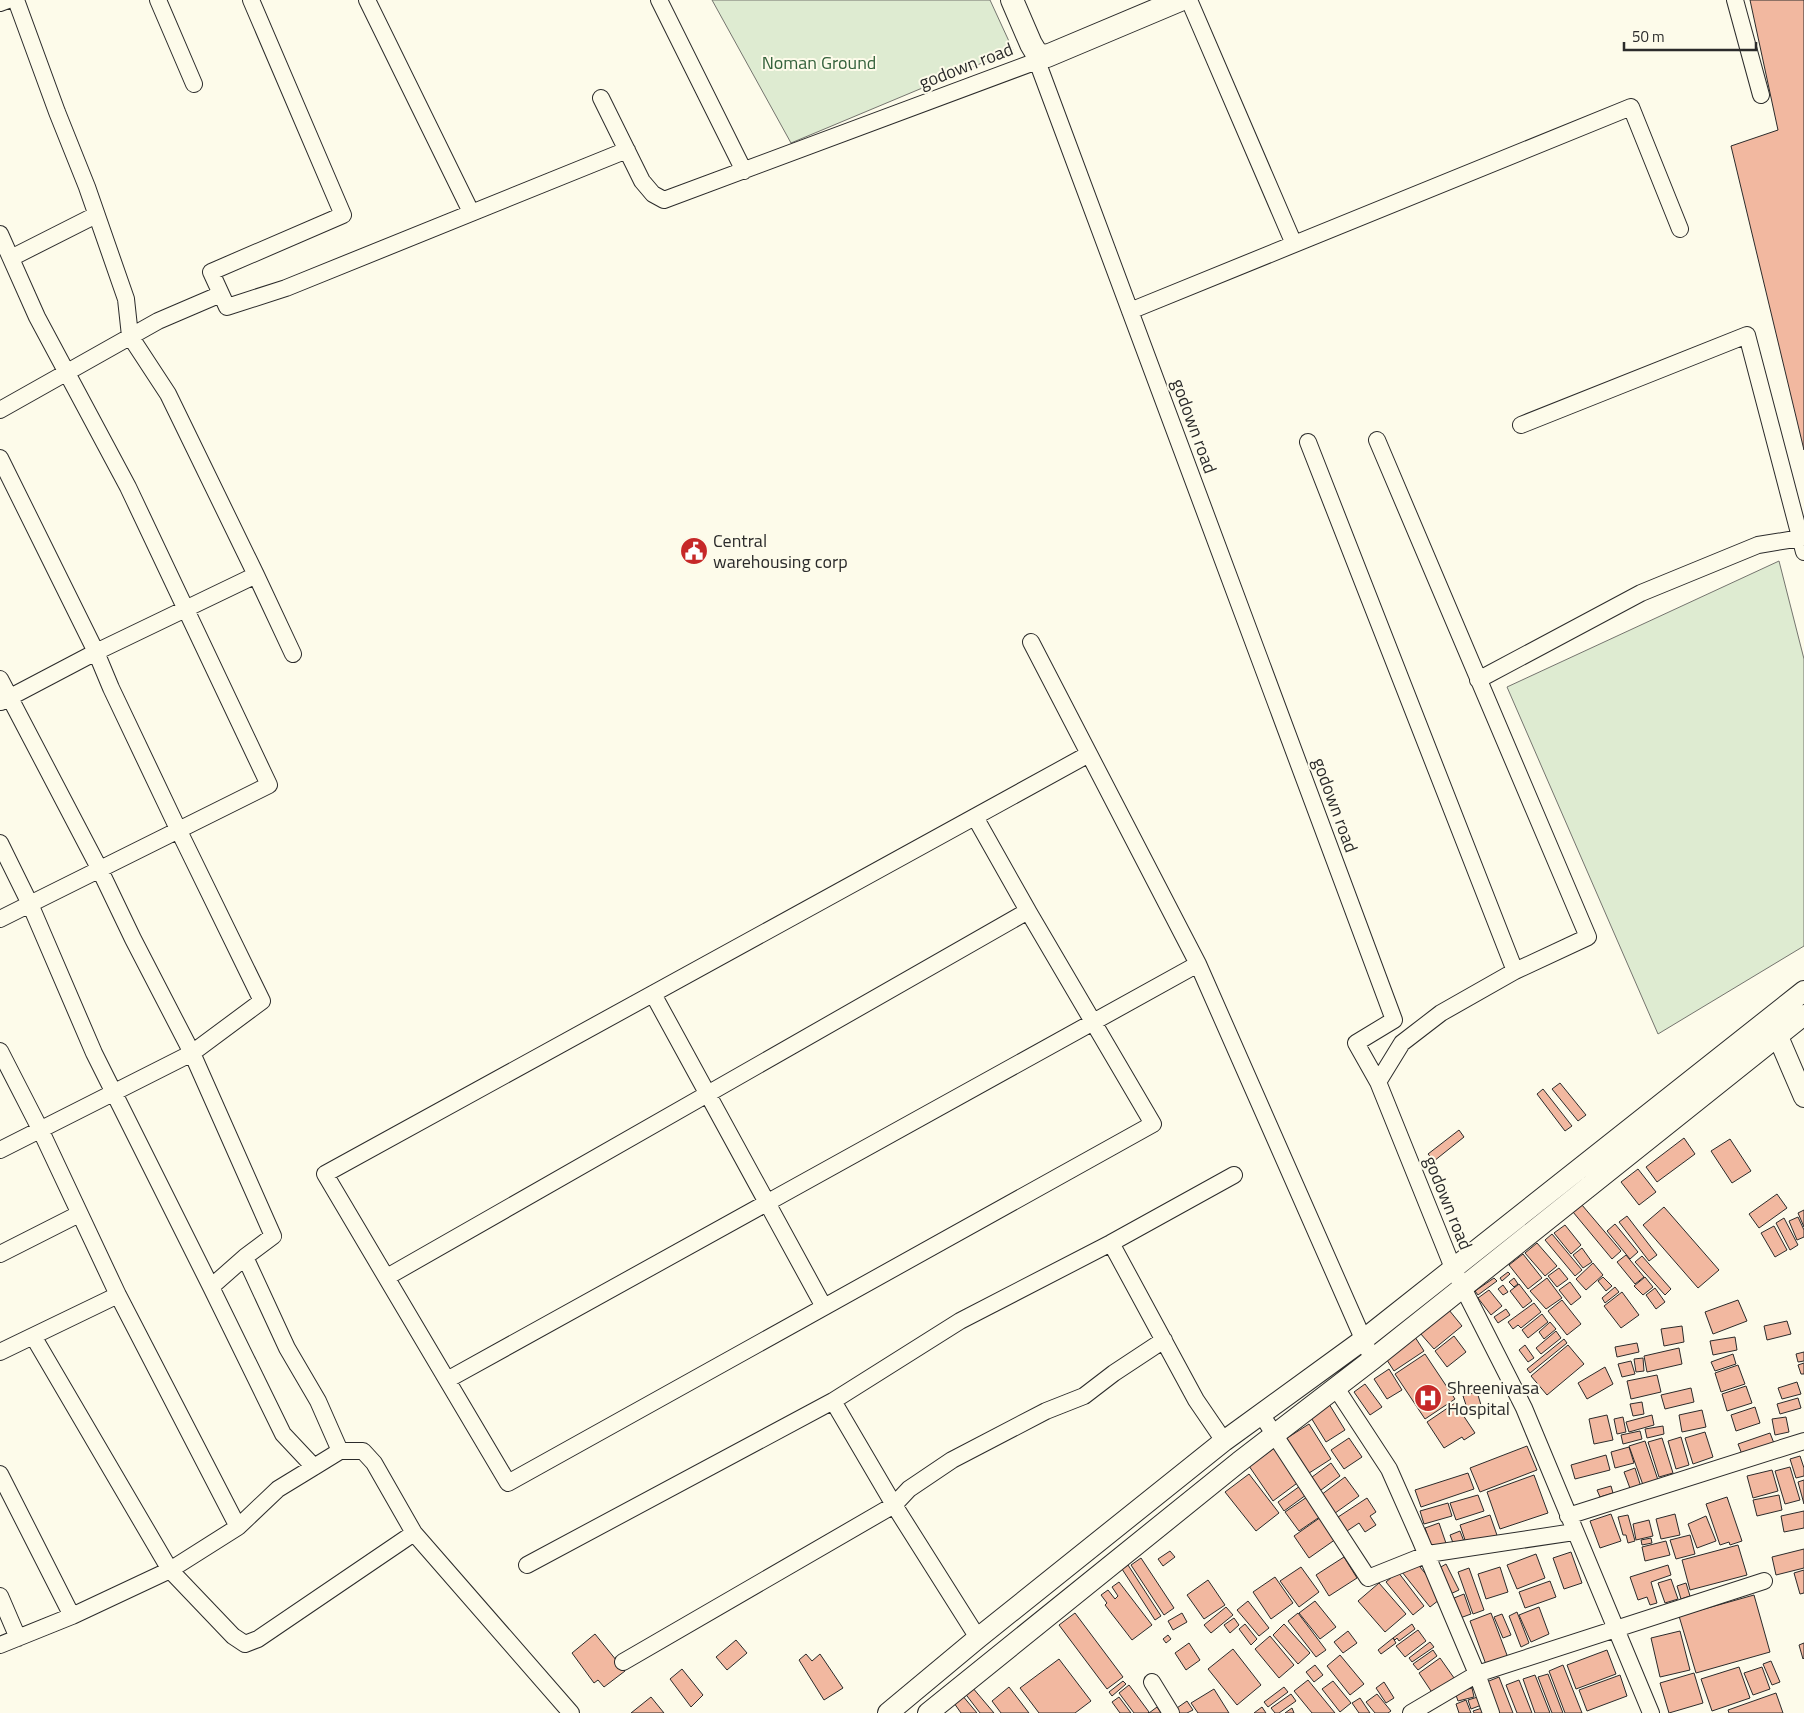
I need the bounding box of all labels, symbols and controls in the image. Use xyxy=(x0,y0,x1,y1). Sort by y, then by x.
scale bar xyxy=(1624,20,1756,52)
text: 50 m xyxy=(1632,25,1665,48)
street label: godown road xyxy=(915,35,1017,96)
park label: Noman Ground xyxy=(762,49,876,76)
street label: godown road xyxy=(1165,375,1224,477)
place label: Central warehousing corp xyxy=(713,527,848,575)
public building icon: Central warehousing corp xyxy=(679,536,709,566)
street label: godown road xyxy=(1306,754,1365,856)
street label: godown road xyxy=(1417,1152,1480,1254)
place label: Shreenivasa Hospital xyxy=(1447,1374,1539,1422)
hospital icon: Shreenivasa Hospital xyxy=(1413,1383,1443,1413)

